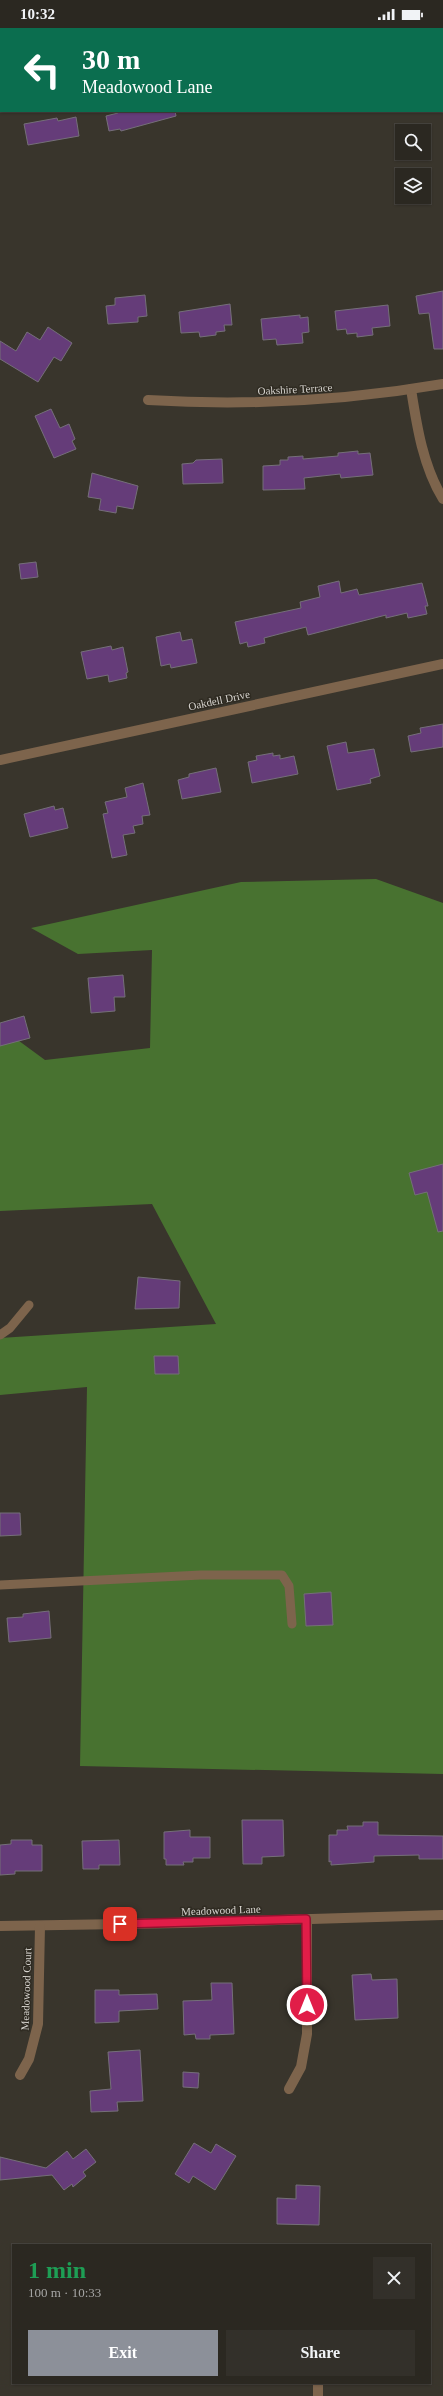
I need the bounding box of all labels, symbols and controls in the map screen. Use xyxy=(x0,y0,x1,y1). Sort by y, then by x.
text: 10:32 xyxy=(20,6,55,22)
icon: left xyxy=(16,44,68,96)
text: 30 m xyxy=(82,44,140,75)
text: Meadowood Lane xyxy=(82,77,212,97)
map controls xyxy=(395,124,431,204)
button: search xyxy=(395,124,431,160)
button: layers xyxy=(395,168,431,204)
street label: Oakshire Terrace xyxy=(257,381,333,397)
street label: Oakdell Drive xyxy=(187,688,251,712)
street label: Meadowood Lane xyxy=(181,1903,261,1917)
pin xyxy=(103,1907,137,1941)
icon: arrive xyxy=(109,1913,131,1935)
street label: Meadowood Court xyxy=(19,1947,33,2031)
position arrow xyxy=(286,1984,328,2026)
text: 1 min xyxy=(28,2257,86,2283)
button: close xyxy=(373,2257,415,2299)
text: 100 m · 10:33 xyxy=(28,2285,101,2300)
button: Exit xyxy=(28,2330,218,2376)
button: Share xyxy=(226,2330,415,2376)

